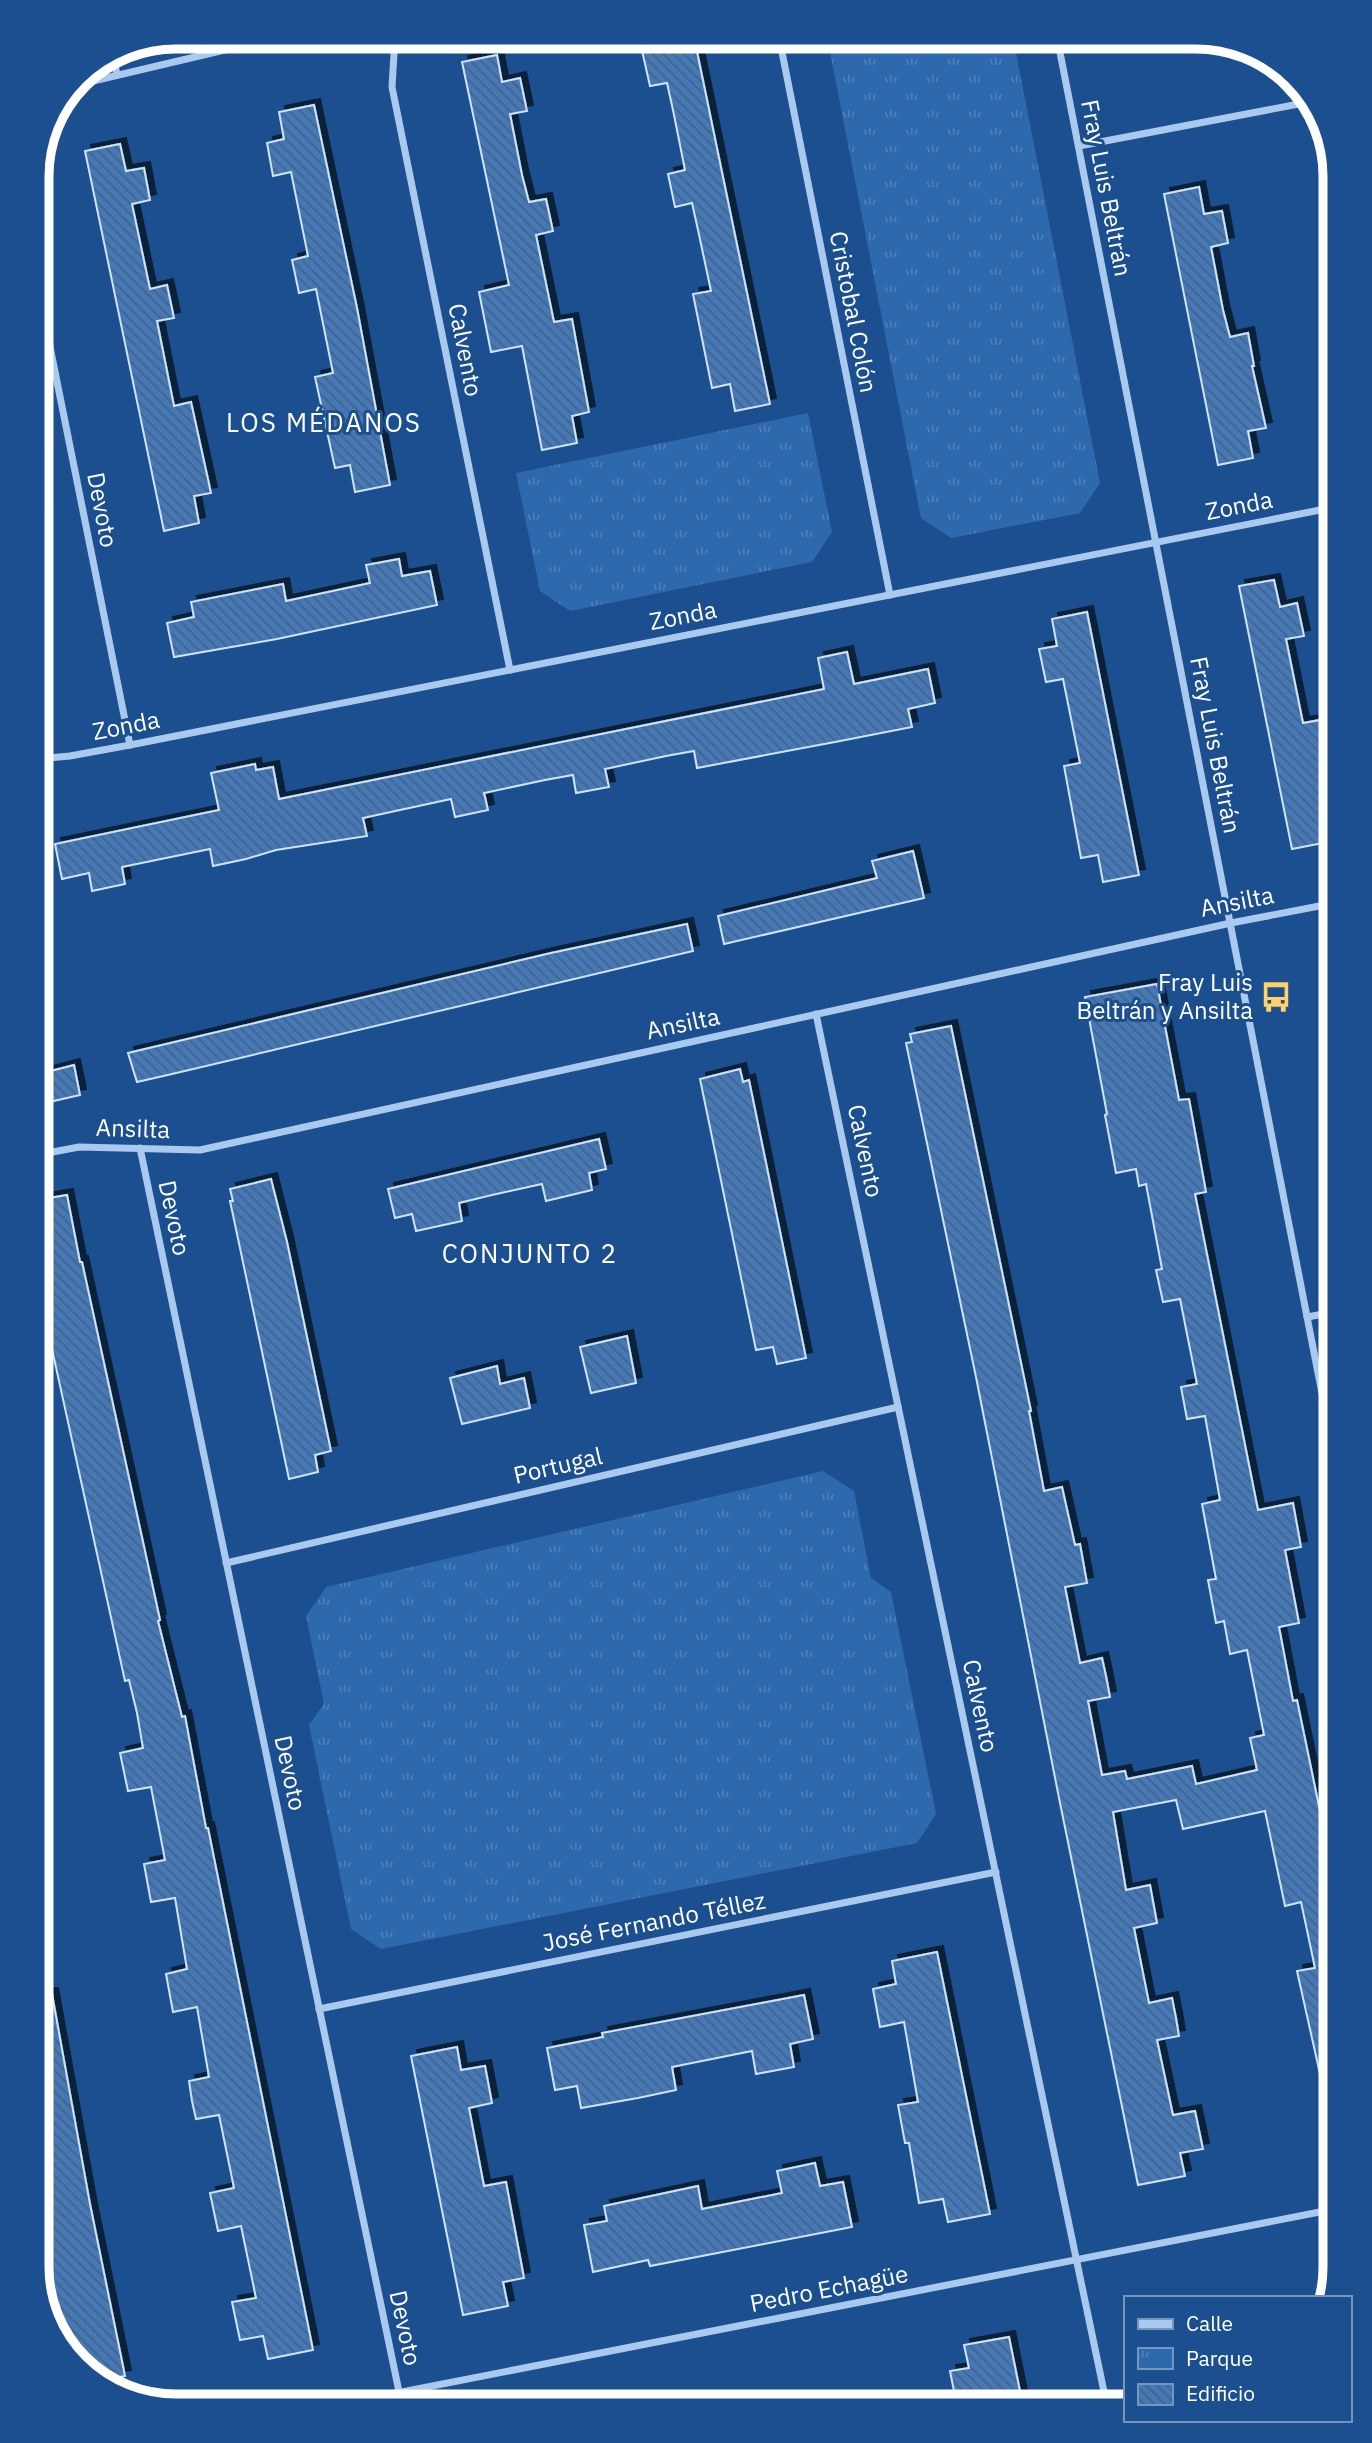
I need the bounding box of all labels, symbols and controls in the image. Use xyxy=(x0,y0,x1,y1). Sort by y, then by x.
street label: Fray Luis Beltrán xyxy=(1074,97,1140,279)
street label: Cristobal Colón xyxy=(823,228,885,395)
street label: Calvento xyxy=(441,301,491,399)
district label: LOS MÉDANOS xyxy=(226,405,422,439)
street label: Devoto xyxy=(80,469,126,550)
street label: Zonda xyxy=(1203,483,1275,527)
street label: Zonda xyxy=(647,593,719,637)
street label: Fray Luis Beltrán xyxy=(1183,654,1249,836)
street label: Zonda xyxy=(90,703,162,747)
street label: Ansilta xyxy=(1197,878,1277,924)
place label: Fray Luis Beltrán y Ansilta xyxy=(1077,966,1253,1026)
bus stop icon: Fray Luis Beltrán y Ansilta xyxy=(1259,980,1293,1014)
street label: Ansilta xyxy=(643,1000,723,1046)
street label: Calvento xyxy=(841,1101,891,1200)
street label: Ansilta xyxy=(95,1111,171,1145)
street label: Devoto xyxy=(151,1177,199,1258)
district label: CONJUNTO 2 xyxy=(442,1236,618,1270)
street label: Portugal xyxy=(510,1439,605,1491)
street label: Calvento xyxy=(956,1656,1006,1755)
street label: Devoto xyxy=(267,1732,315,1813)
street label: José Fernando Téllez xyxy=(540,1884,768,1958)
street label: Pedro Echagüe xyxy=(747,2257,911,2319)
street label: Devoto xyxy=(382,2287,430,2368)
legend xyxy=(1124,2296,1351,2422)
text: Calle xyxy=(1186,2309,1233,2337)
text: Parque xyxy=(1186,2344,1253,2372)
text: Edificio xyxy=(1186,2379,1255,2407)

